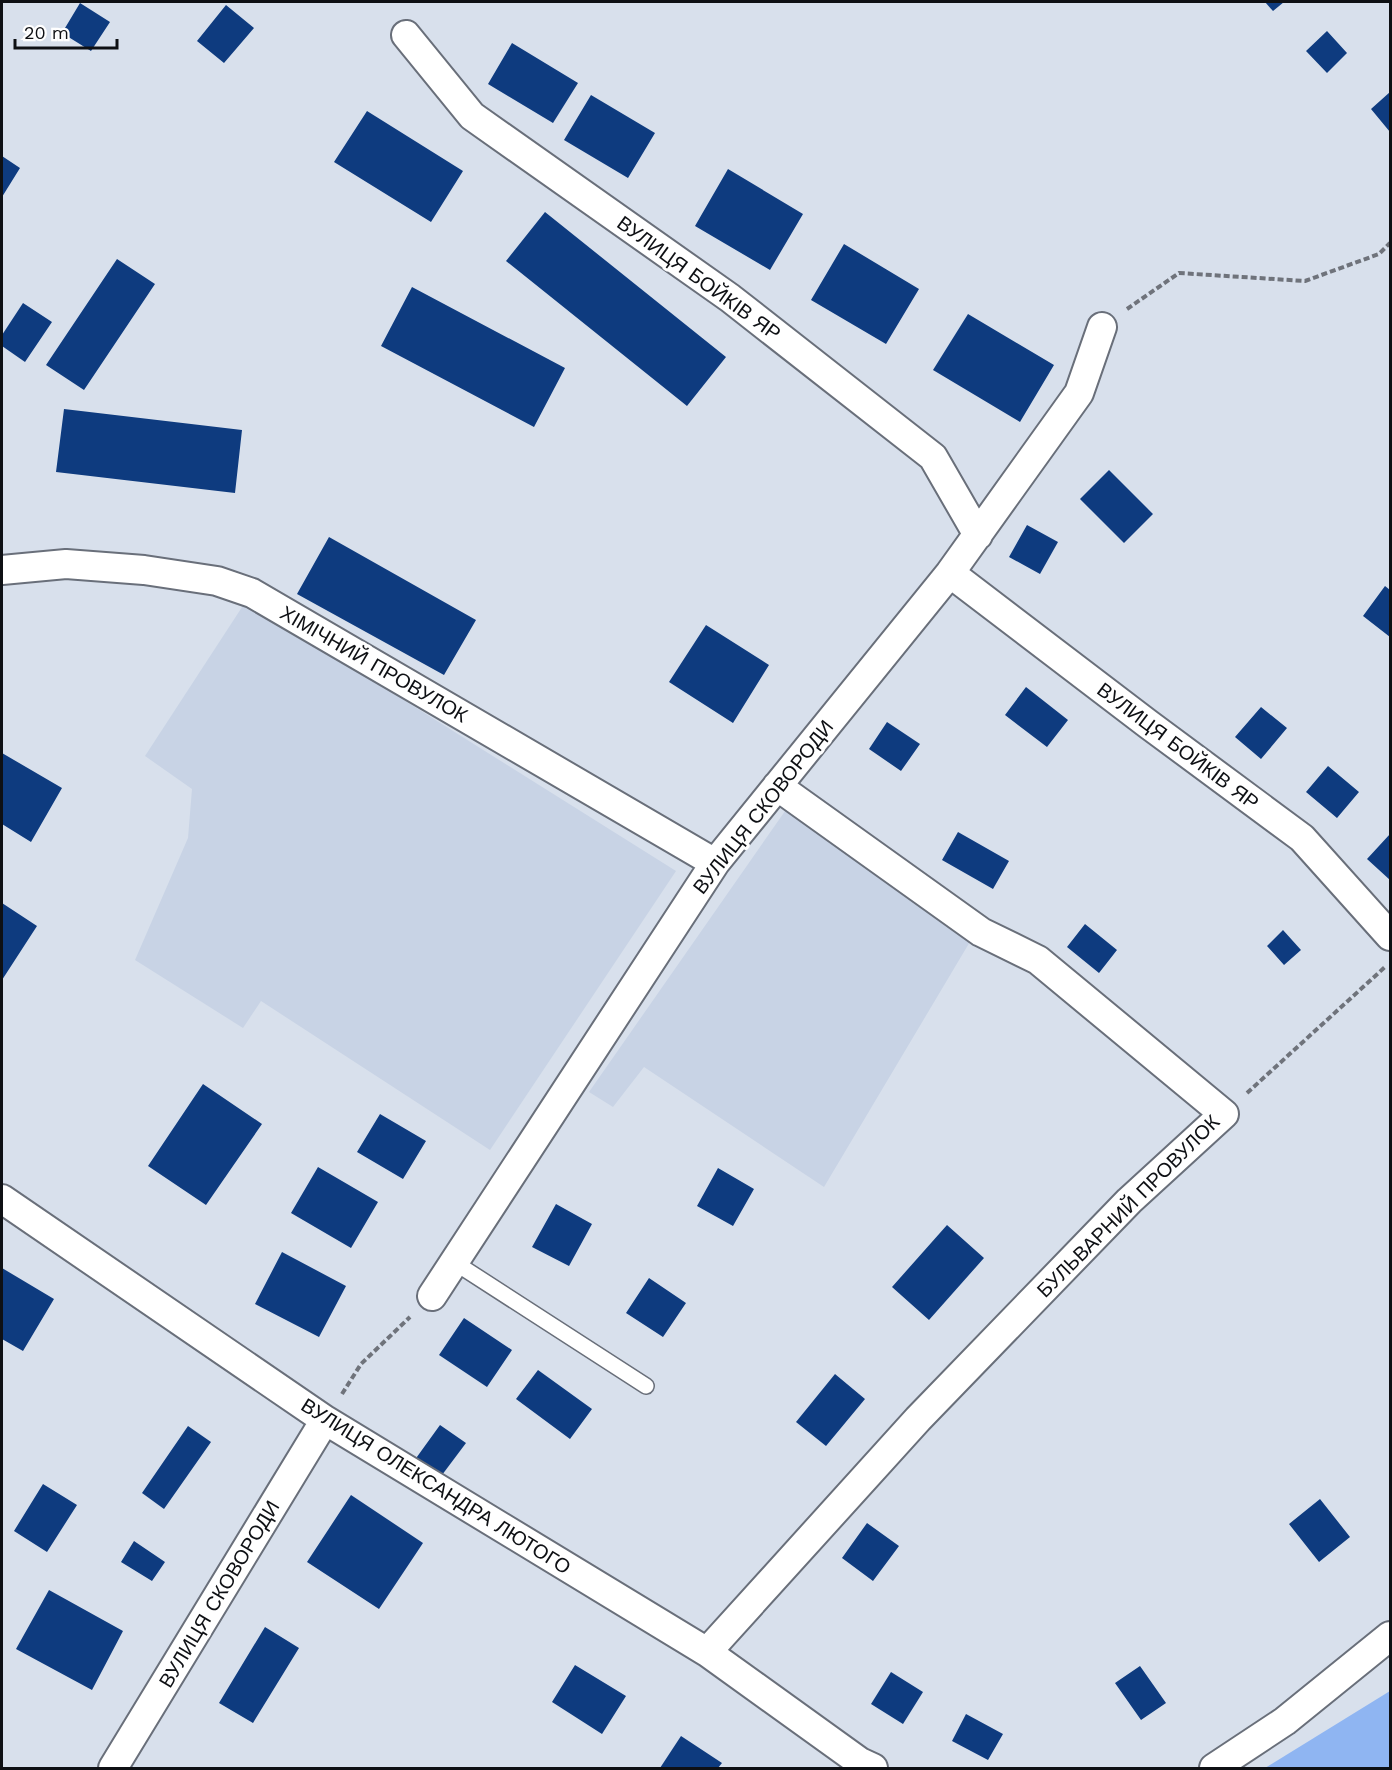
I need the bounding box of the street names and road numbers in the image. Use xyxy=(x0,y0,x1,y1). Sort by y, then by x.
street label: ВУЛИЦЯ БОЙКІВ ЯР xyxy=(613,211,785,345)
street label: ХІМІЧНИЙ ПРОВУЛОК xyxy=(276,601,472,728)
street label: ВУЛИЦЯ БОЙКІВ ЯР xyxy=(1092,677,1264,815)
street label: ВУЛИЦЯ СКОВОРОДИ xyxy=(688,715,838,899)
street label: БУЛЬВАРНИЙ ПРОВУЛОК xyxy=(1032,1110,1224,1302)
street label: ВУЛИЦЯ ОЛЕКСАНДРА ЛЮТОГО xyxy=(297,1393,575,1579)
street label: ВУЛИЦЯ СКОВОРОДИ xyxy=(154,1496,284,1692)

